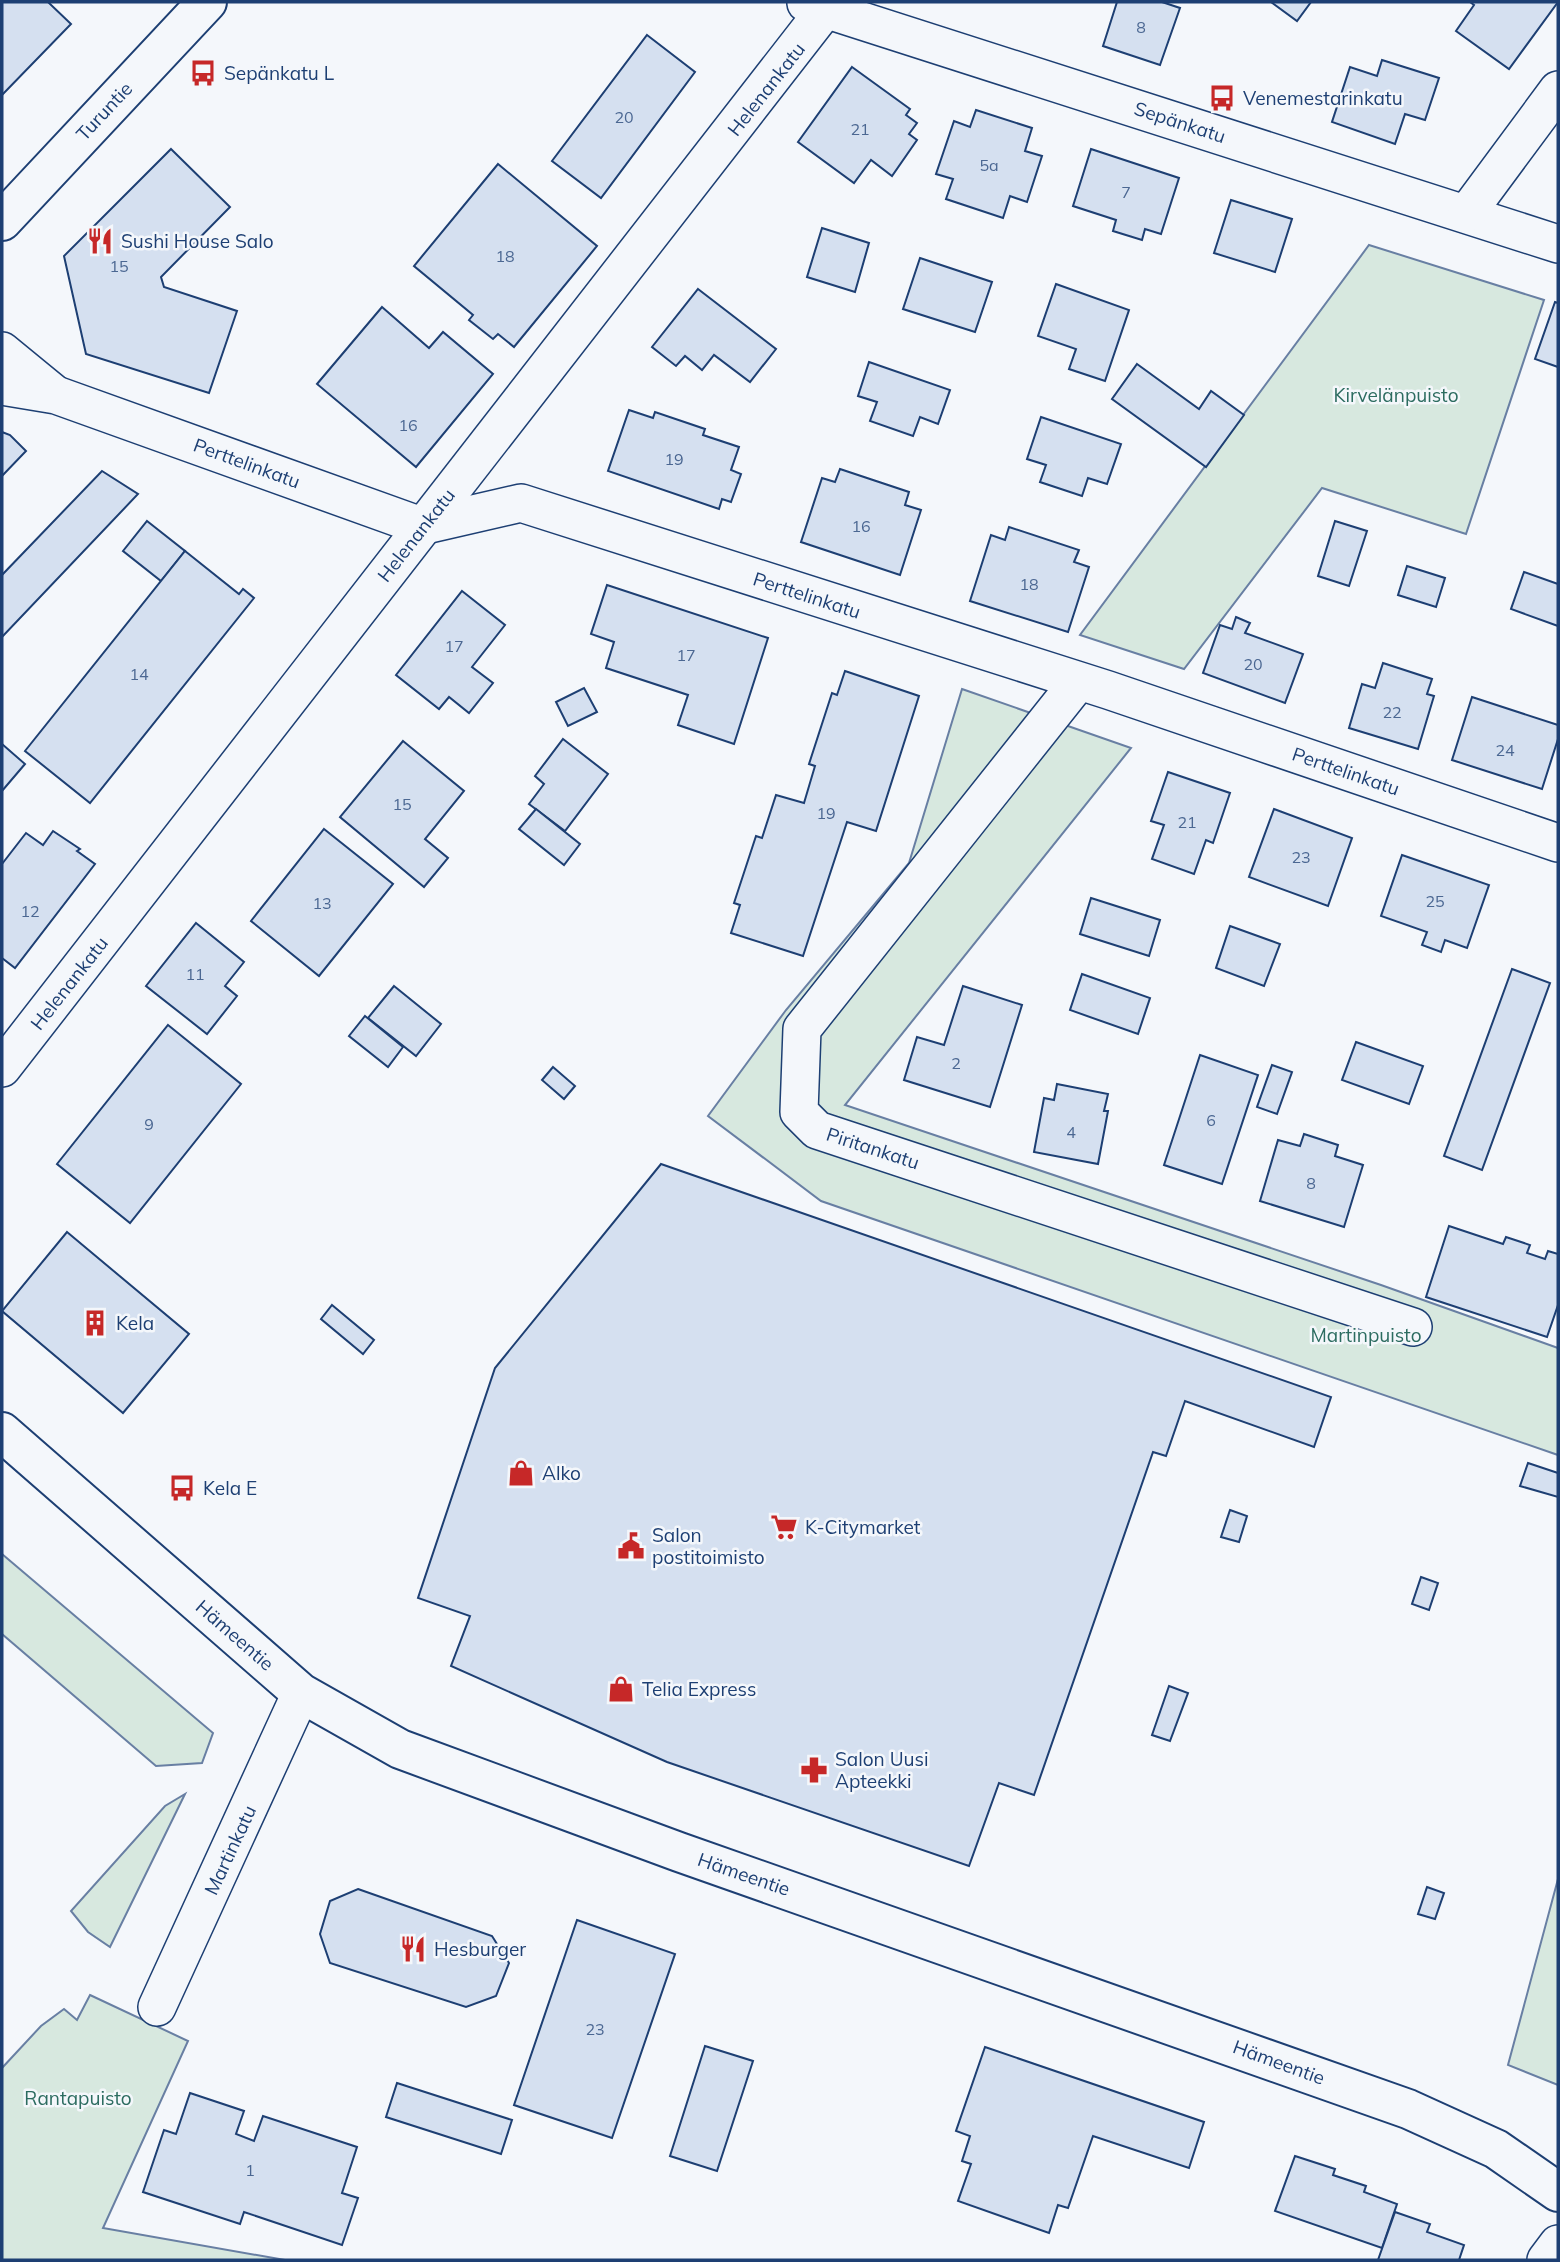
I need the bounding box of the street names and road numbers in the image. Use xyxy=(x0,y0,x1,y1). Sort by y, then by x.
street label: Helenankatu xyxy=(722,37,810,141)
street label: Turuntie xyxy=(71,77,137,145)
street label: Sepänkatu xyxy=(1131,96,1229,148)
street label: Perttelinkatu xyxy=(190,433,304,493)
street label: Helenankatu xyxy=(372,483,460,587)
street label: Perttelinkatu xyxy=(750,566,864,624)
street label: Perttelinkatu xyxy=(1289,741,1403,801)
street label: Helenankatu xyxy=(25,931,113,1035)
street label: Piritankatu xyxy=(824,1122,922,1174)
street label: Hämeentie xyxy=(191,1594,279,1676)
street label: Martinkatu xyxy=(199,1801,261,1899)
street label: Hämeentie xyxy=(695,1847,793,1901)
street label: Hämeentie xyxy=(1230,2034,1328,2090)

